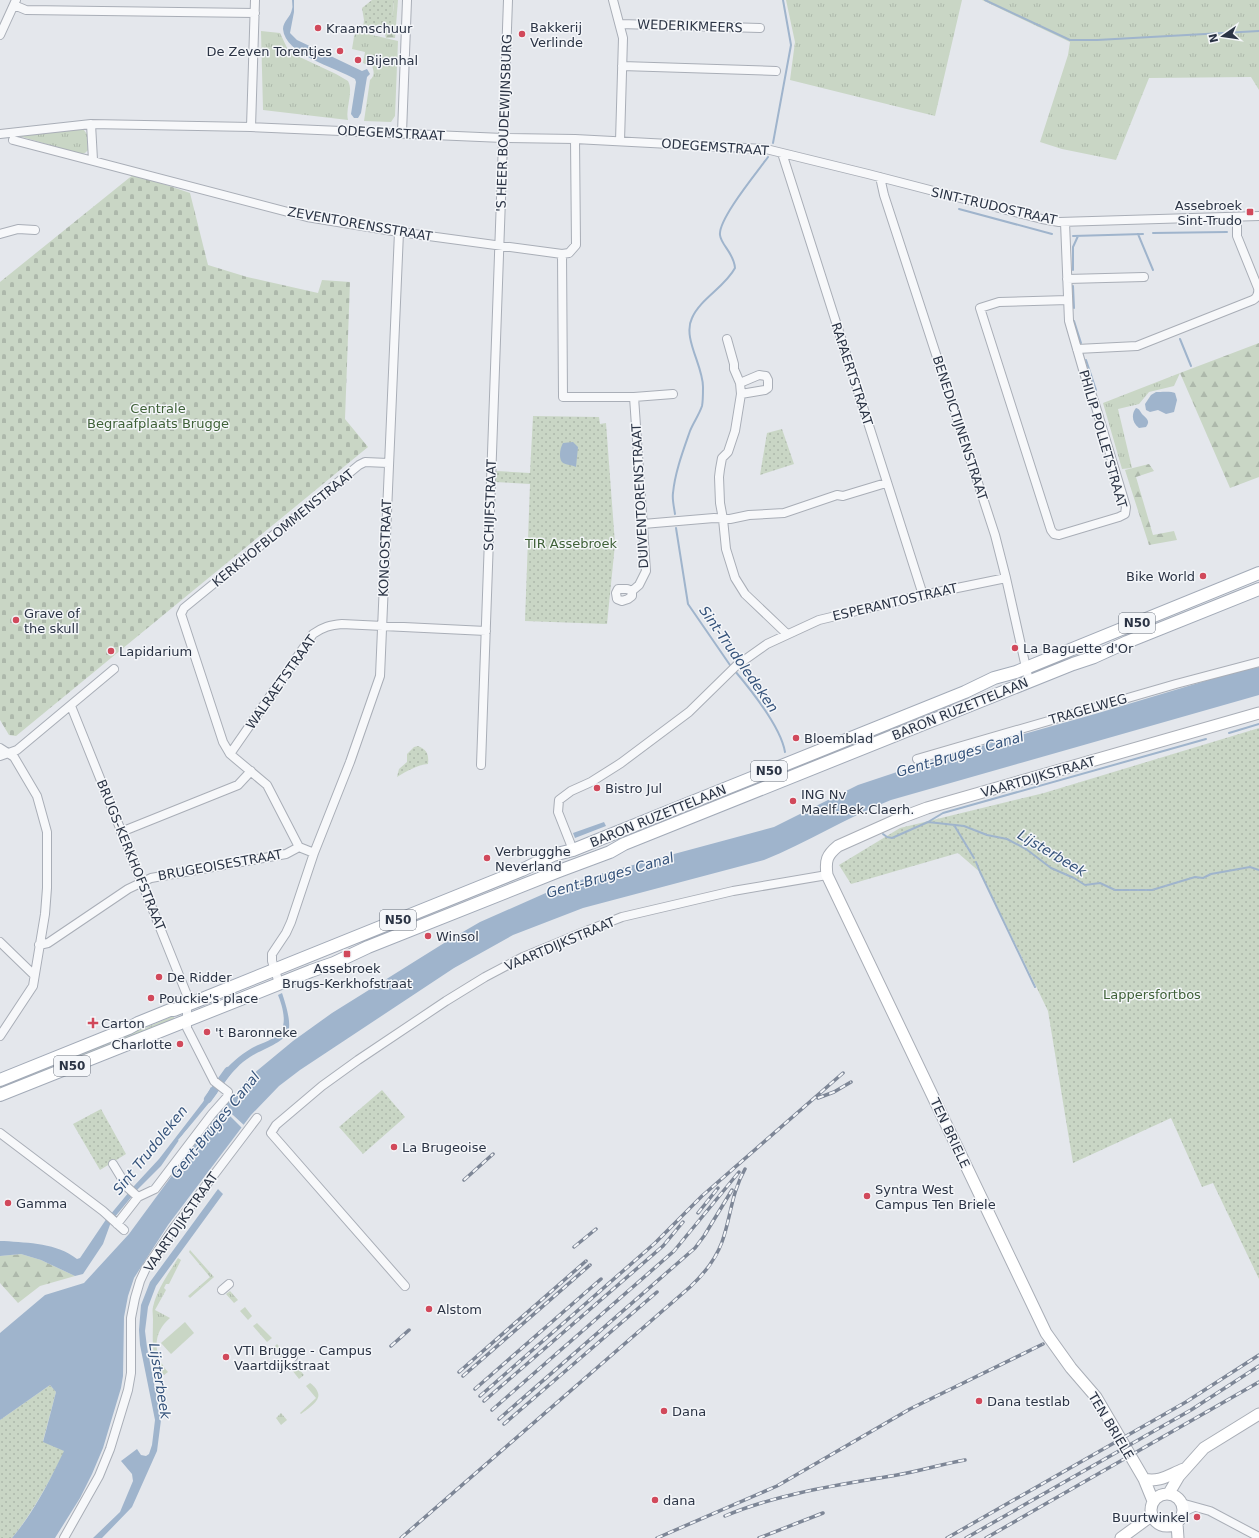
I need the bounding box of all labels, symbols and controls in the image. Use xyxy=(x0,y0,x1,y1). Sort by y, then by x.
north arrow xyxy=(1203,16,1243,56)
street label: WEDERIKMEERS xyxy=(637,17,743,35)
place label: Bakkerij Verlinde xyxy=(530,20,583,50)
place label: Kraamschuur xyxy=(326,21,413,36)
marker: Kraamschuur xyxy=(313,23,323,33)
marker: Bakkerij Verlinde xyxy=(517,29,527,39)
text: N xyxy=(1206,32,1221,44)
street label: 'S HEER BOUDEWIJNSBURG xyxy=(493,34,515,212)
place label: De Zeven Torentjes xyxy=(206,44,332,59)
marker: De Zeven Torentjes xyxy=(335,46,345,56)
place label: Bijenhal xyxy=(366,53,418,68)
marker: Bijenhal xyxy=(353,55,363,65)
street label: ODEGEMSTRAAT xyxy=(337,123,445,143)
street label: ODEGEMSTRAAT xyxy=(661,136,769,158)
street label: SINT-TRUDOSTRAAT xyxy=(930,184,1058,228)
place label: Assebroek Sint-Trudo xyxy=(1175,198,1242,228)
street label: ZEVENTORENSSTRAAT xyxy=(286,204,434,244)
marker: Assebroek Sint-Trudo xyxy=(1245,207,1255,217)
street label: RAPAERTSTRAAT xyxy=(828,321,876,427)
street label: BENEDICTIJNENSTRAAT xyxy=(930,354,990,502)
street label: PHILIP POLLETSTRAAT xyxy=(1076,368,1130,510)
park label: Centrale Begraafplaats Brugge xyxy=(87,401,229,431)
street label: DUIVENTORENSTRAAT xyxy=(629,423,651,569)
street label: SCHIJFSTRAAT xyxy=(481,459,499,551)
street label: KERKHOFBLOMMENSTRAAT xyxy=(209,466,357,590)
street label: KONGOSTRAAT xyxy=(376,499,394,597)
park label: TIR Assebroek xyxy=(524,536,618,551)
place label: Bike World xyxy=(1126,569,1195,584)
marker: Bike World xyxy=(1198,571,1208,581)
street label: ESPERANTOSTRAAT xyxy=(831,580,959,624)
water label: Sint-Trudoledeken xyxy=(696,603,782,715)
place label: Grave of the skull xyxy=(24,606,80,636)
road number: N50 xyxy=(1119,613,1155,633)
marker: Grave of the skull xyxy=(11,615,21,625)
street label: WALRAETSTRAAT xyxy=(243,632,319,732)
place label: La Baguette d'Or xyxy=(1023,641,1134,656)
marker: La Baguette d'Or xyxy=(1010,643,1020,653)
place label: Lapidarium xyxy=(119,644,192,659)
marker: Lapidarium xyxy=(106,646,116,656)
street label: BARON RUZETTELAAN xyxy=(890,675,1030,743)
street label: TRAGELWEG xyxy=(1046,691,1129,728)
water label: Gent-Bruges Canal xyxy=(894,728,1026,780)
place label: Bloemblad xyxy=(804,731,873,746)
marker: Bloemblad xyxy=(791,733,801,743)
street label: VAARTDIJKSTRAAT xyxy=(979,753,1097,801)
road number: N50 xyxy=(751,761,787,781)
street label: BRUGS-KERKHOFSTRAAT xyxy=(94,777,168,933)
place label: Bistro Jul xyxy=(605,781,662,796)
street label: BARON RUZETTELAAN xyxy=(588,782,728,850)
marker: Bistro Jul xyxy=(592,783,602,793)
place label: ING Nv Maelf.Bek.Claerh. xyxy=(801,787,914,817)
marker: ING Nv Maelf.Bek.Claerh. xyxy=(788,796,798,806)
water label: Lijsterbeek xyxy=(1015,826,1090,880)
place label: Verbrugghe Neverland xyxy=(495,844,571,874)
street label: BRUGEOISESTRAAT xyxy=(157,847,283,883)
water label: Gent-Bruges Canal xyxy=(544,849,676,901)
marker: Verbrugghe Neverland xyxy=(482,853,492,863)
road number: N50 xyxy=(380,910,416,930)
street label: VAARTDIJKSTRAAT xyxy=(503,914,617,974)
place label: Winsol xyxy=(436,929,479,944)
marker: Winsol xyxy=(423,931,433,941)
marker: Assebroek Brugs-Kerkhofstraat xyxy=(342,949,352,959)
place label: Assebroek Brugs-Kerkhofstraat xyxy=(282,961,412,991)
place label: De Ridder xyxy=(167,970,232,985)
marker: De Ridder xyxy=(154,972,164,982)
park label: Lappersfortbos xyxy=(1103,987,1201,1002)
place label: Pouckie's place xyxy=(159,991,258,1006)
marker: Pouckie's place xyxy=(146,993,156,1003)
place label: Carton xyxy=(101,1016,145,1031)
marker: Carton xyxy=(88,1018,98,1028)
place label: 't Baronneke xyxy=(215,1025,297,1040)
marker: 't Baronneke xyxy=(202,1027,212,1037)
place label: Charlotte xyxy=(112,1037,172,1052)
marker: Charlotte xyxy=(175,1039,185,1049)
road number: N50 xyxy=(54,1056,90,1076)
water label: Gent-Bruges Canal xyxy=(167,1069,263,1181)
street label: TEN BRIELE xyxy=(927,1095,973,1170)
water label: Sint Trudoleken xyxy=(109,1103,191,1197)
place label: La Brugeoise xyxy=(402,1140,486,1155)
marker: La Brugeoise xyxy=(389,1142,399,1152)
street label: VAARTDIJKSTRAAT xyxy=(141,1169,221,1275)
place label: Syntra West Campus Ten Briele xyxy=(875,1182,996,1212)
marker: Syntra West Campus Ten Briele xyxy=(862,1191,872,1201)
place label: Gamma xyxy=(16,1196,67,1211)
marker: Gamma xyxy=(3,1198,13,1208)
place label: Alstom xyxy=(437,1302,482,1317)
marker: Alstom xyxy=(424,1304,434,1314)
water label: Lijsterbeek xyxy=(146,1342,174,1421)
place label: VTI Brugge - Campus Vaartdijkstraat xyxy=(234,1343,372,1373)
marker: VTI Brugge - Campus Vaartdijkstraat xyxy=(221,1352,231,1362)
street label: TEN BRIELE xyxy=(1085,1389,1137,1462)
place label: Dana testlab xyxy=(987,1394,1070,1409)
marker: Dana testlab xyxy=(974,1396,984,1406)
place label: Dana xyxy=(672,1404,706,1419)
marker: Dana xyxy=(659,1406,669,1416)
place label: dana xyxy=(663,1493,695,1508)
marker: dana xyxy=(650,1495,660,1505)
place label: Buurtwinkel xyxy=(1112,1510,1189,1525)
marker: Buurtwinkel xyxy=(1192,1512,1202,1522)

